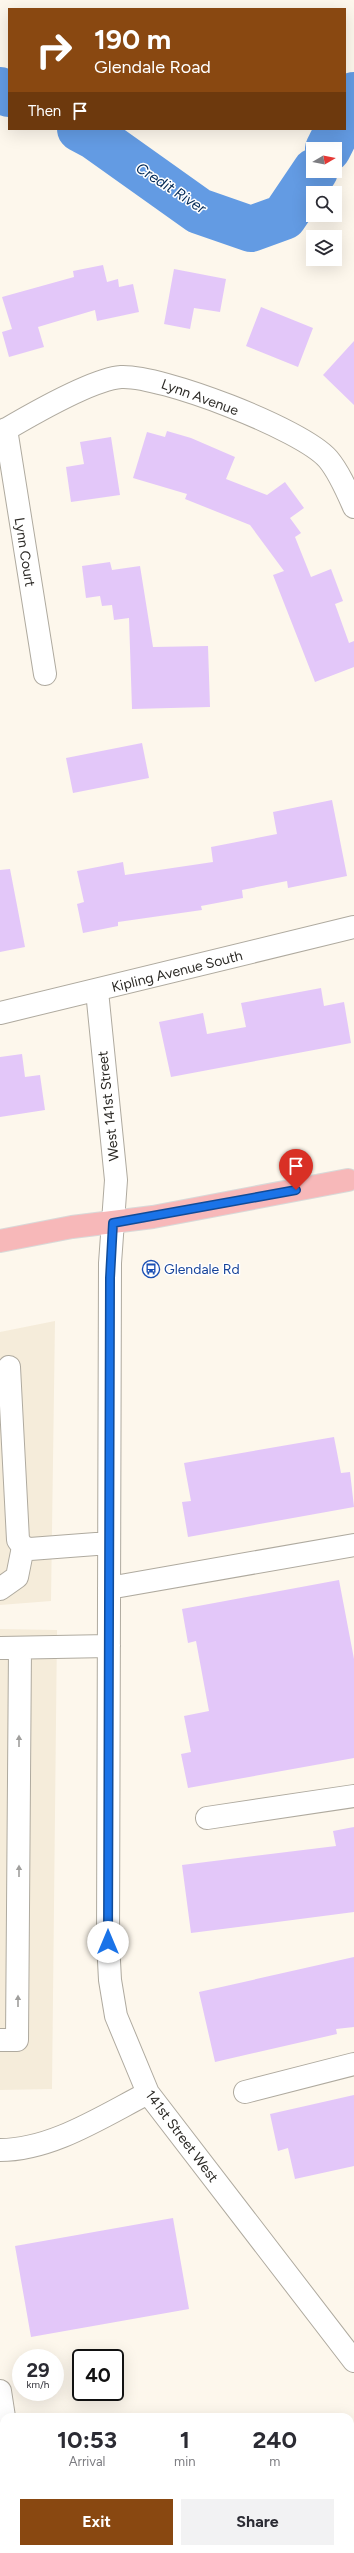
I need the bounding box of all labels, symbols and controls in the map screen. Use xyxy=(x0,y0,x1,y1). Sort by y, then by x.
text: 190 m xyxy=(94,22,171,56)
icon: right xyxy=(28,24,80,76)
text: Glendale Road xyxy=(94,56,211,78)
icon: arrive xyxy=(69,100,91,122)
text: Then xyxy=(28,102,61,120)
north arrow xyxy=(306,142,342,178)
map controls xyxy=(306,142,342,266)
water label: Credit River xyxy=(133,159,210,218)
button: search xyxy=(306,186,342,222)
button: layers xyxy=(306,230,342,266)
street label: Lynn Avenue xyxy=(159,376,241,419)
street label: Lynn Court xyxy=(11,516,38,588)
street label: Kipling Avenue South xyxy=(110,947,245,996)
street label: West 141st Street xyxy=(94,1050,123,1162)
pin xyxy=(279,1149,313,1190)
icon: arrive xyxy=(285,1155,307,1177)
bus stop icon: Glendale Rd xyxy=(141,1259,161,1279)
place label: Glendale Rd xyxy=(164,1261,240,1278)
one-way arrow xyxy=(16,1734,22,1747)
one-way arrow xyxy=(15,1865,22,1877)
position arrow xyxy=(87,1921,129,1963)
one-way arrow xyxy=(15,1994,21,2007)
street label: 141st Street West xyxy=(142,2087,222,2186)
speed limit sign: 40 xyxy=(72,2349,124,2401)
text: 29 xyxy=(26,2358,50,2382)
text: km/h xyxy=(27,2378,49,2391)
text: 10:53 xyxy=(57,2425,117,2454)
text: 1 xyxy=(180,2425,190,2454)
text: 240 xyxy=(252,2425,297,2454)
text: Arrival xyxy=(69,2454,105,2469)
text: min xyxy=(174,2454,195,2469)
text: m xyxy=(269,2454,280,2469)
button: Exit xyxy=(20,2499,173,2545)
button: Share xyxy=(181,2499,334,2545)

